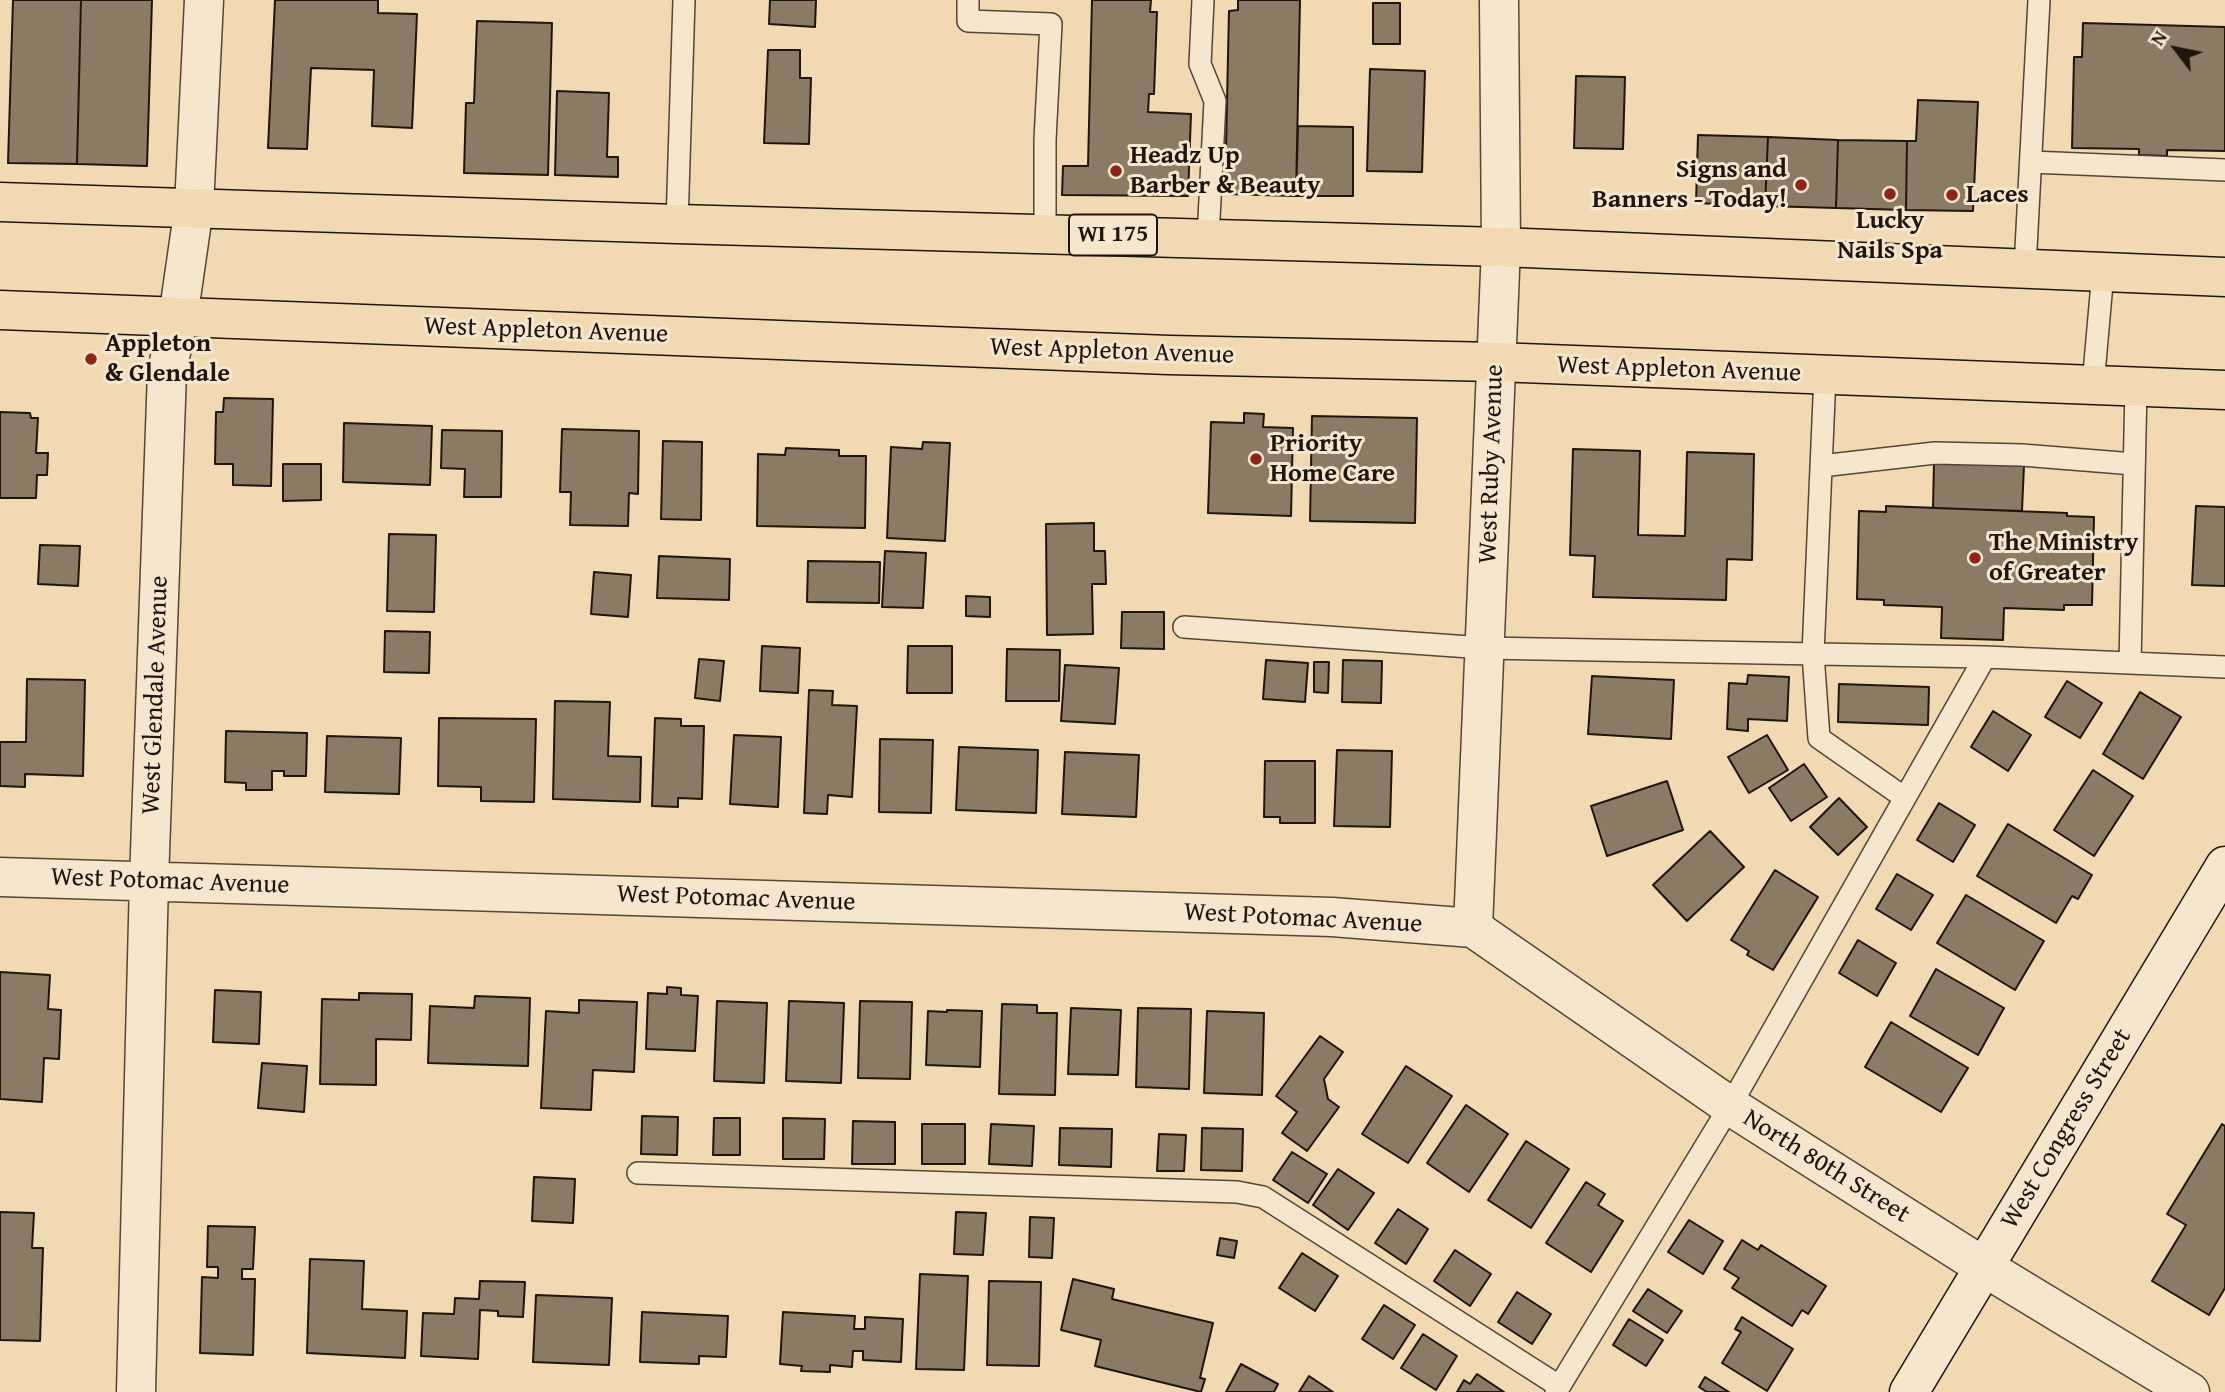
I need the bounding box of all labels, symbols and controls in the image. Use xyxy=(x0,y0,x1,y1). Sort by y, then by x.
north arrow xyxy=(2141,14,2211,84)
text: N xyxy=(2143,25,2173,51)
place label: Headz Up Barber & Beauty xyxy=(1130,140,1320,202)
place label: Signs and Banners - Today! xyxy=(1592,154,1787,216)
marker: Headz Up Barber & Beauty xyxy=(1108,163,1124,179)
marker: Signs and Banners - Today! xyxy=(1793,177,1809,193)
place label: Laces xyxy=(1966,179,2029,211)
marker: Lucky Nails Spa xyxy=(1882,186,1898,202)
marker: Laces xyxy=(1944,187,1960,203)
place label: Lucky Nails Spa xyxy=(1837,205,1943,266)
road number: WI 175 xyxy=(1069,214,1157,256)
street label: West Appleton Avenue xyxy=(423,311,669,351)
place label: Appleton & Glendale xyxy=(105,328,230,390)
street label: West Appleton Avenue xyxy=(989,332,1235,372)
street label: West Appleton Avenue xyxy=(1556,350,1802,390)
marker: Appleton & Glendale xyxy=(83,351,99,367)
street label: West Ruby Avenue xyxy=(1473,364,1511,564)
place label: Priority Home Care xyxy=(1270,428,1395,490)
marker: Priority Home Care xyxy=(1248,451,1264,467)
place label: The Ministry of Greater xyxy=(1989,527,2138,588)
marker: The Ministry of Greater xyxy=(1967,550,1983,566)
street label: West Glendale Avenue xyxy=(136,575,176,815)
street label: West Potomac Avenue xyxy=(50,862,290,902)
street label: West Potomac Avenue xyxy=(616,879,856,919)
street label: West Potomac Avenue xyxy=(1183,897,1423,941)
street label: West Congress Street xyxy=(1995,1023,2139,1235)
street label: North 80th Street xyxy=(1737,1103,1915,1231)

